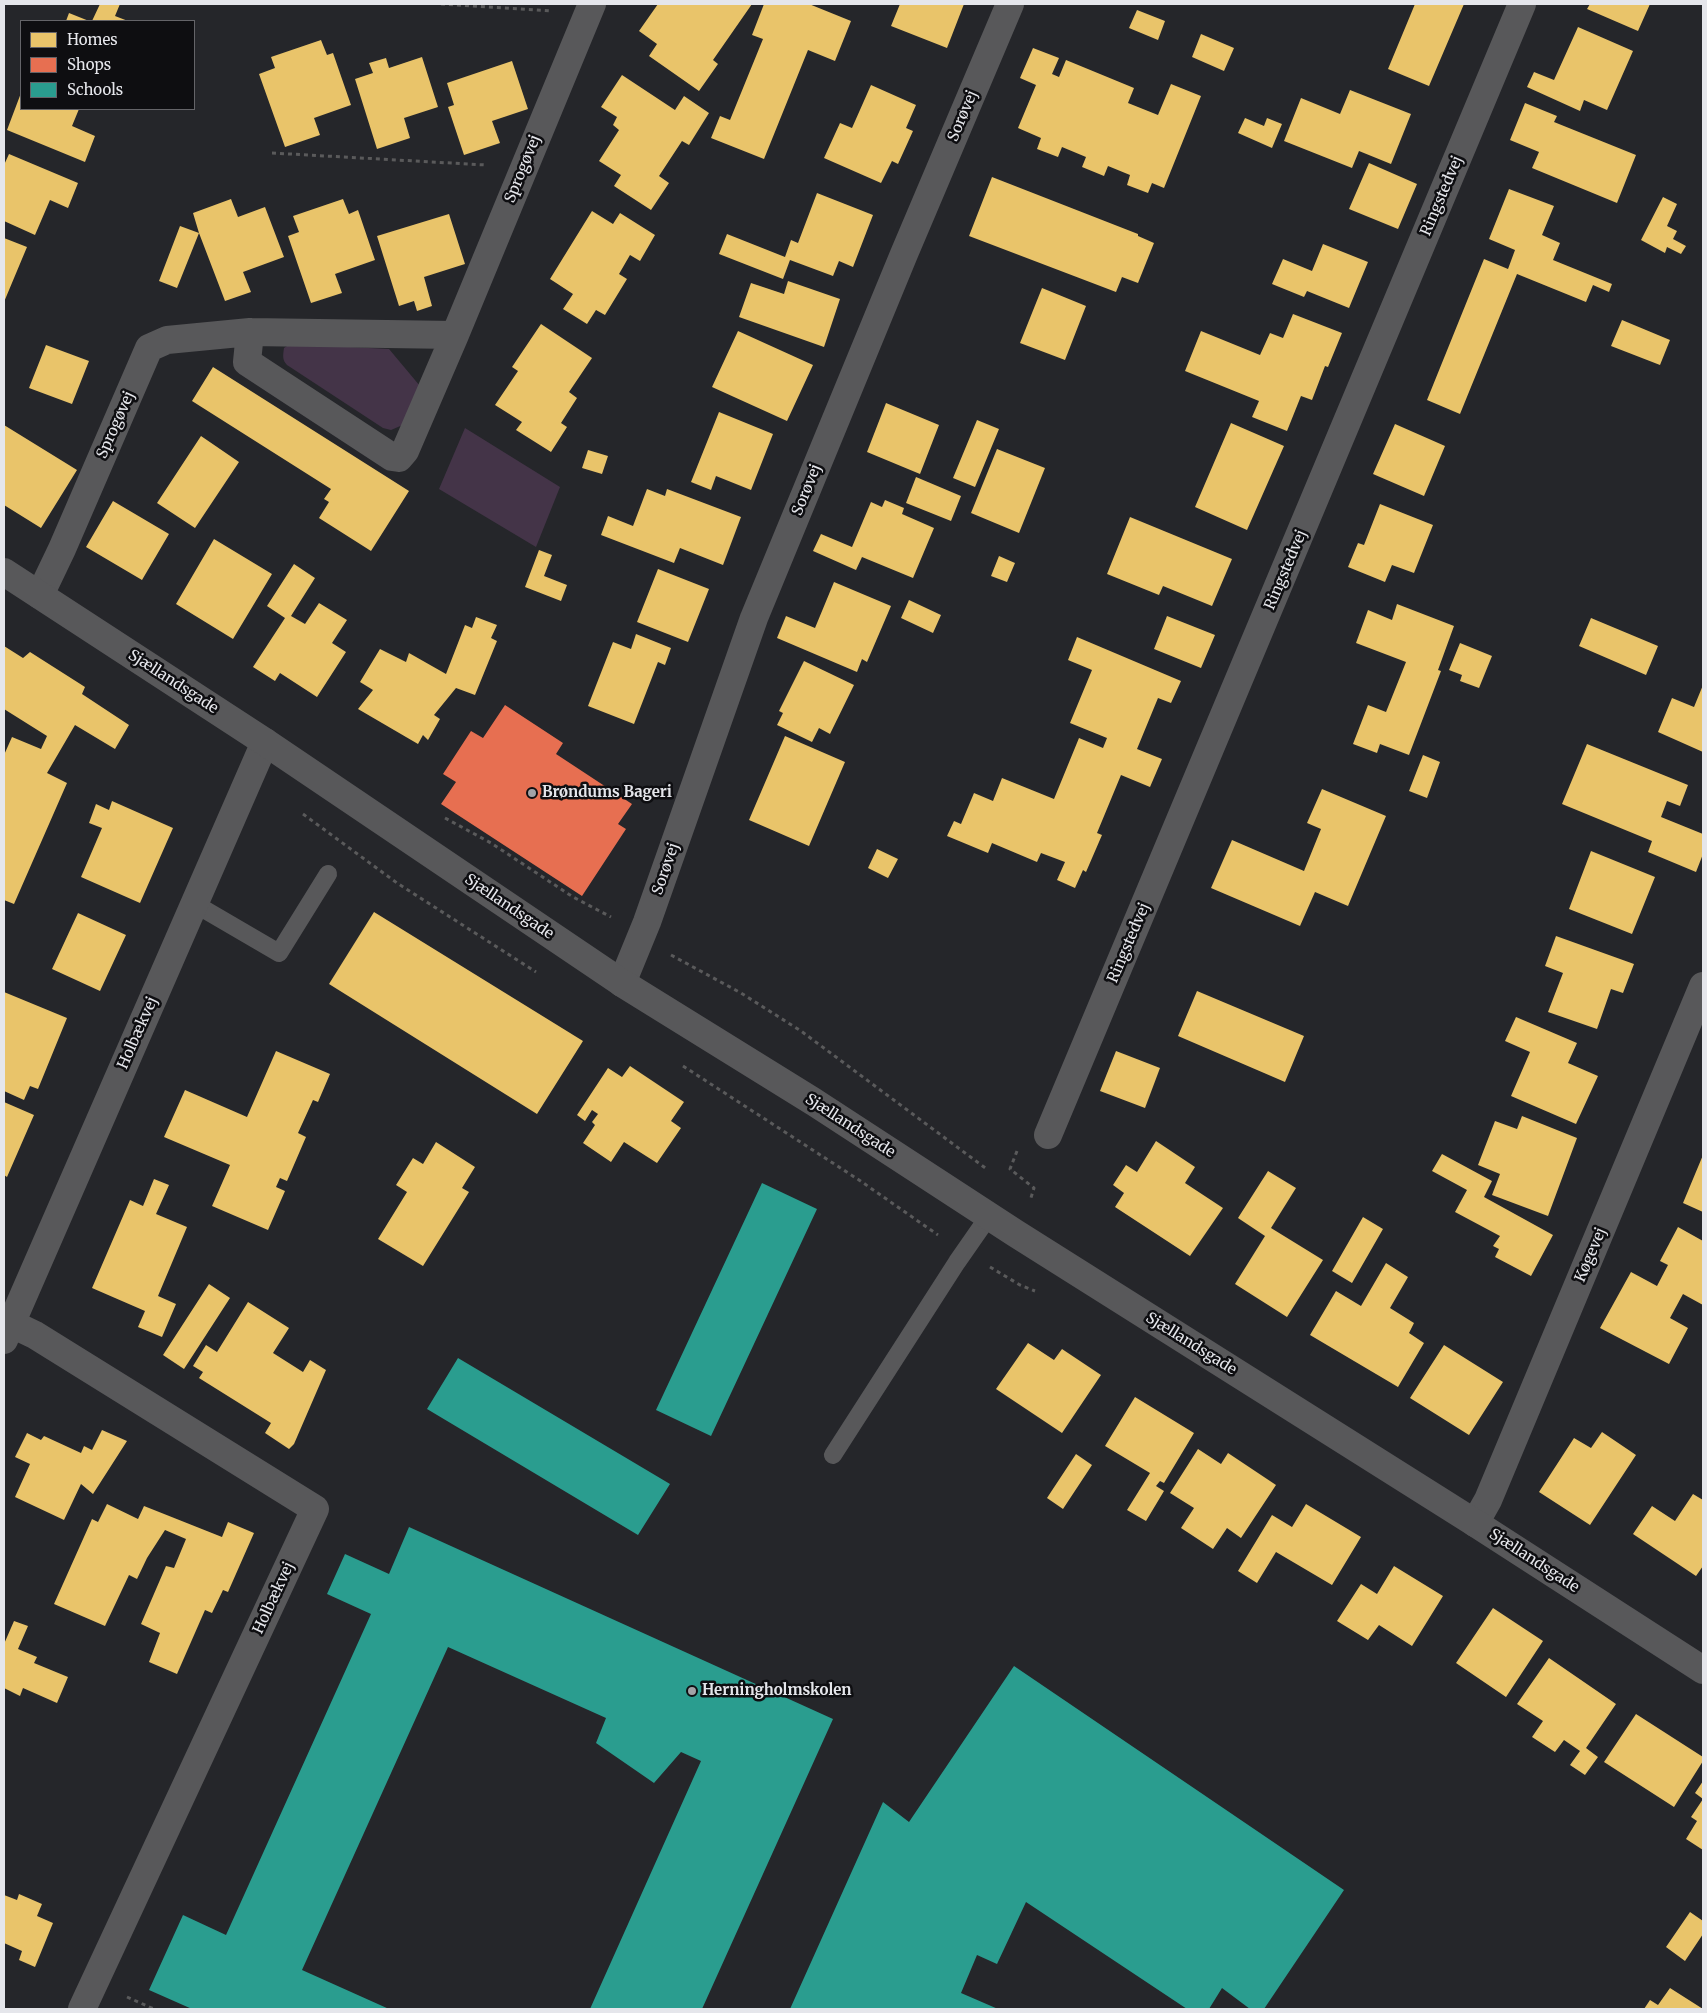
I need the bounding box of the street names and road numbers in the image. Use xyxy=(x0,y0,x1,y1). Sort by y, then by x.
street label: Sorøvej xyxy=(944,88,982,144)
street label: Sprogøvej xyxy=(501,132,545,206)
street label: Ringstedvej xyxy=(1417,153,1467,239)
street label: Sprogøvej xyxy=(93,389,139,461)
street label: Sorøvej xyxy=(789,462,825,518)
street label: Ringstedvej xyxy=(1261,527,1311,613)
street label: Sjællandsgade xyxy=(125,646,221,718)
street label: Sorøvej xyxy=(649,841,683,897)
street label: Sjællandsgade xyxy=(461,871,557,943)
street label: Ringstedvej xyxy=(1104,900,1154,986)
street label: Holbækvej xyxy=(114,994,162,1072)
street label: Sjællandsgade xyxy=(802,1090,898,1162)
street label: Køgevej xyxy=(1572,1225,1610,1285)
street label: Sjællandsgade xyxy=(1142,1309,1240,1379)
street label: Sjællandsgade xyxy=(1486,1525,1582,1597)
street label: Holbækvej xyxy=(250,1559,298,1637)

